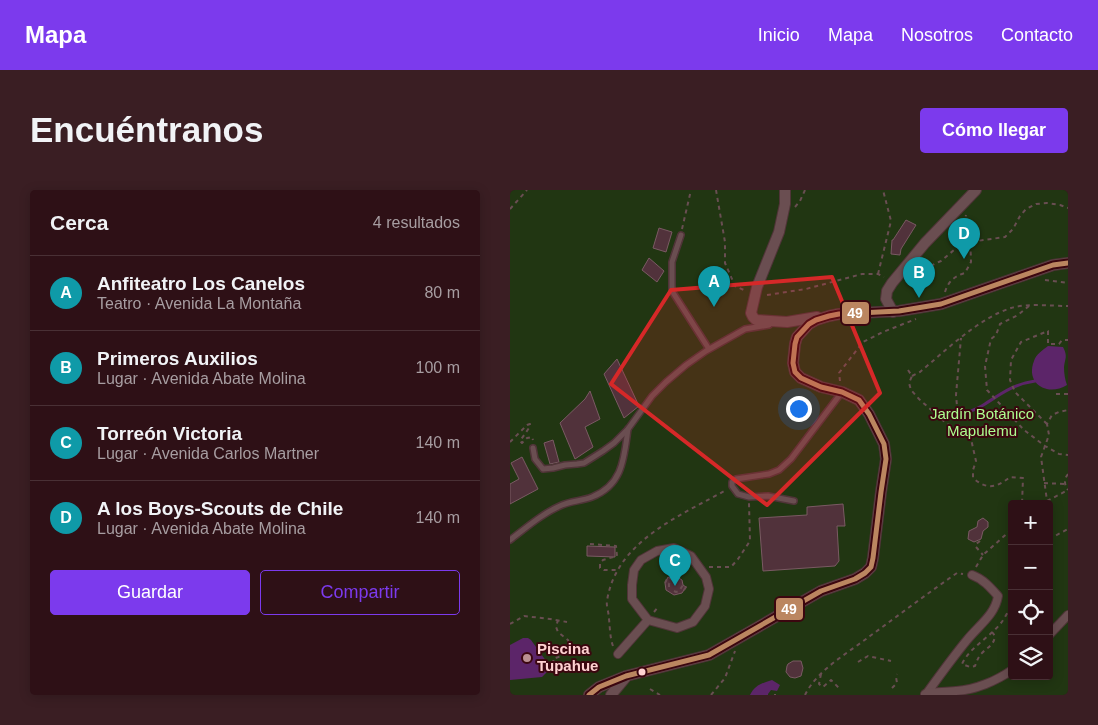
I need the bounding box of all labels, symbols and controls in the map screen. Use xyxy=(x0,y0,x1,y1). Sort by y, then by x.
text: Mapa xyxy=(25,21,86,48)
text: Inicio xyxy=(758,25,800,45)
text: Mapa xyxy=(828,25,873,45)
text: Nosotros xyxy=(901,25,973,45)
text: Contacto xyxy=(1001,25,1073,45)
button: Cómo llegar xyxy=(920,108,1068,153)
text: Encuéntranos xyxy=(30,110,263,149)
text: Cerca xyxy=(50,211,108,234)
text: 4 resultados xyxy=(373,214,460,231)
pin: D xyxy=(948,218,980,259)
pin: B xyxy=(903,257,935,298)
pin: A xyxy=(698,266,730,307)
text: Anfiteatro Los Canelos xyxy=(97,273,305,294)
text: A xyxy=(60,284,72,301)
text: 80 m xyxy=(424,284,460,301)
text: Teatro · Avenida La Montaña xyxy=(97,295,301,312)
line badge: 49 xyxy=(841,301,870,325)
text: 49 xyxy=(847,305,863,321)
text: Primeros Auxilios xyxy=(97,348,258,369)
text: B xyxy=(60,359,72,376)
text: 100 m xyxy=(416,359,460,376)
text: Lugar · Avenida Abate Molina xyxy=(97,370,306,387)
your location xyxy=(786,396,812,422)
park label: Jardín Botánico Mapulemu xyxy=(930,405,1034,439)
text: Torreón Victoria xyxy=(97,423,242,444)
text: C xyxy=(60,434,72,451)
text: 140 m xyxy=(416,434,460,451)
text: Lugar · Avenida Carlos Martner xyxy=(97,445,319,462)
text: A los Boys-Scouts de Chile xyxy=(97,498,343,519)
map controls xyxy=(1008,500,1053,680)
button: + xyxy=(1008,500,1053,545)
text: D xyxy=(60,509,72,526)
text: 140 m xyxy=(416,509,460,526)
text: Lugar · Avenida Abate Molina xyxy=(97,520,306,537)
pin: C xyxy=(659,545,691,586)
button: − xyxy=(1008,545,1053,590)
button: Guardar xyxy=(50,570,250,615)
button: Compartir xyxy=(260,570,460,615)
button: locate xyxy=(1008,590,1053,635)
line badge: 49 xyxy=(775,597,804,621)
text: 49 xyxy=(781,601,797,617)
button: layers xyxy=(1008,635,1053,680)
place label: Piscina Tupahue xyxy=(537,640,598,674)
marker: Piscina Tupahue xyxy=(521,652,533,664)
unlabelled marker xyxy=(637,667,647,677)

